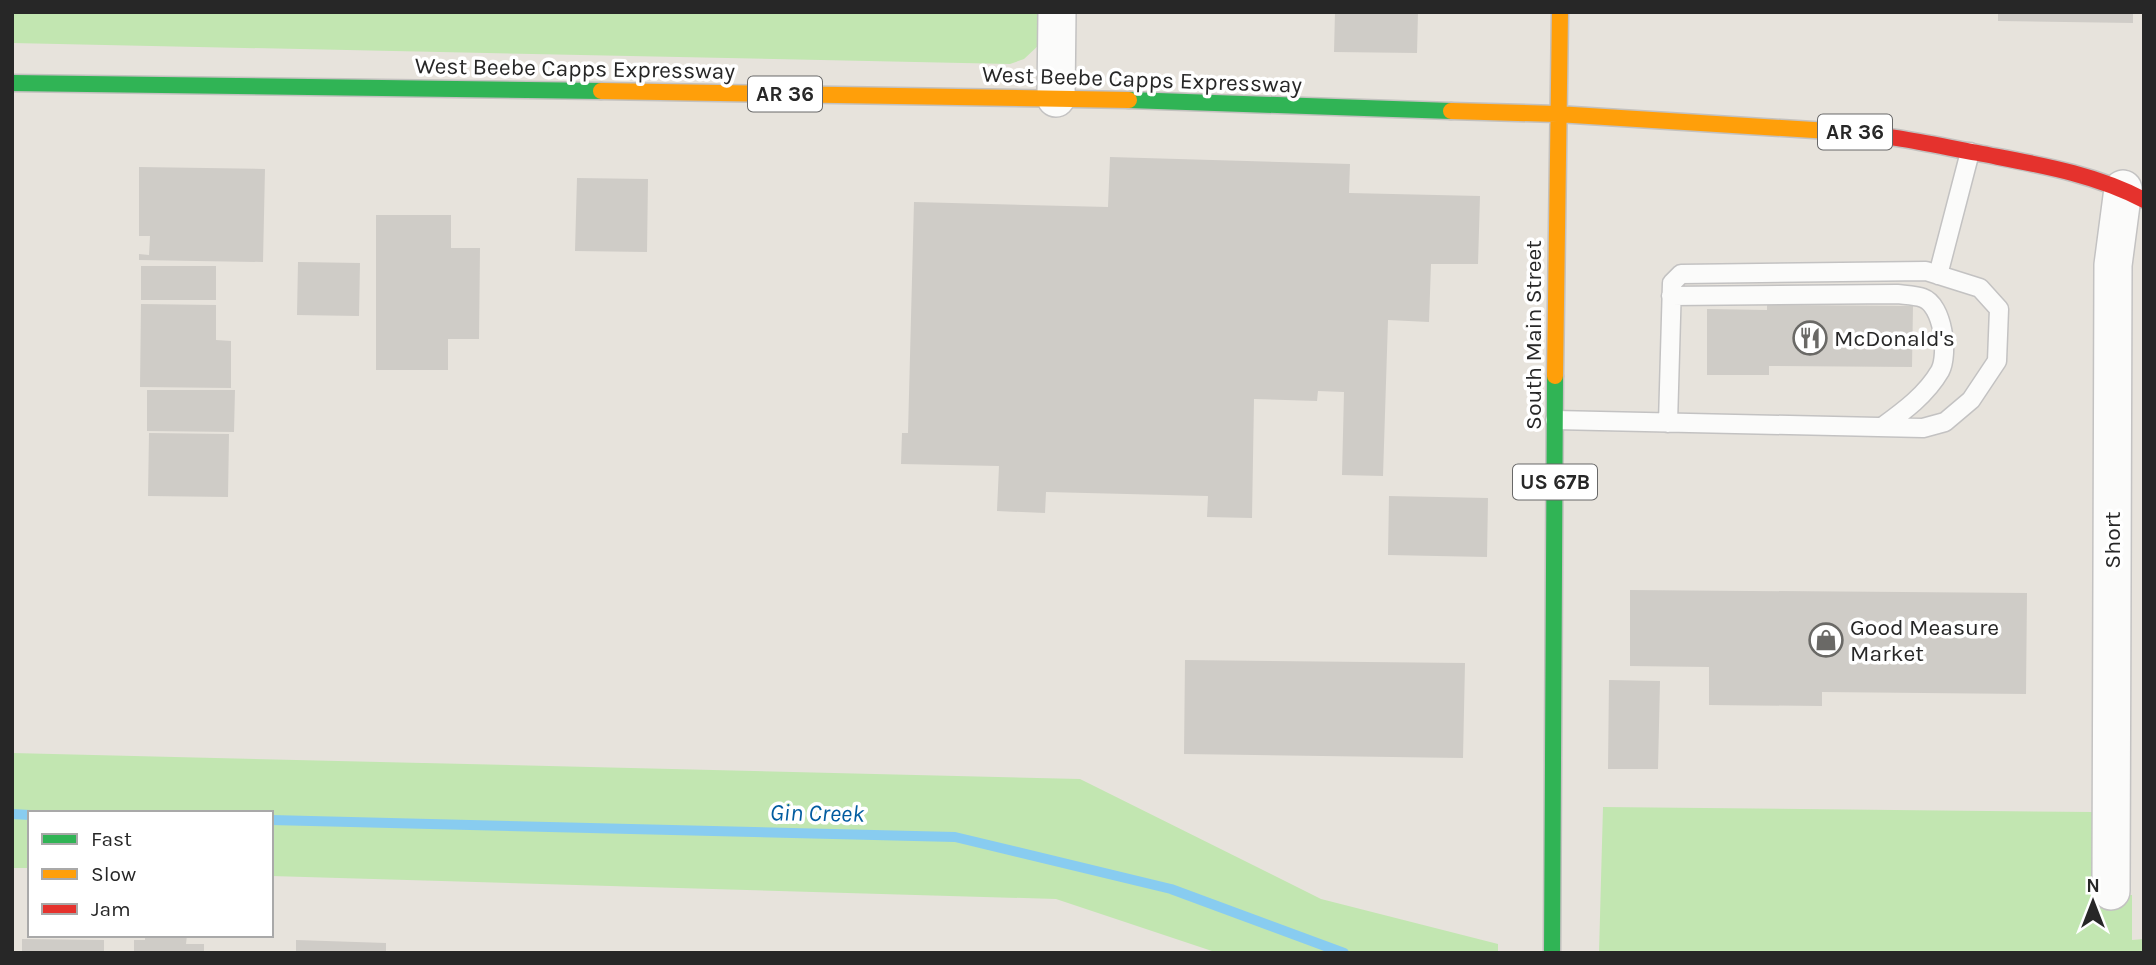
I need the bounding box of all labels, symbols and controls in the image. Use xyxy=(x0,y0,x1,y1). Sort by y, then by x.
street label: West Beebe Capps Expressway xyxy=(415,52,736,85)
street label: West Beebe Capps Expressway xyxy=(981,60,1303,99)
road number: AR 36 xyxy=(748,76,822,112)
road number: AR 36 xyxy=(1818,114,1892,150)
street label: South Main Street xyxy=(1520,240,1547,430)
restaurant icon: McDonald's xyxy=(1791,319,1829,357)
place label: McDonald's xyxy=(1834,325,1955,352)
road number: US 67B xyxy=(1513,464,1597,500)
street label: Short xyxy=(2099,511,2126,569)
place label: Good Measure Market xyxy=(1850,614,1999,667)
shop icon: Good Measure Market xyxy=(1807,621,1845,659)
water label: Gin Creek xyxy=(770,798,865,828)
legend xyxy=(28,811,273,937)
text: Fast xyxy=(91,827,132,851)
text: Slow xyxy=(91,862,136,886)
north arrow xyxy=(2058,867,2128,937)
text: N xyxy=(2086,875,2100,897)
text: Jam xyxy=(91,897,131,921)

